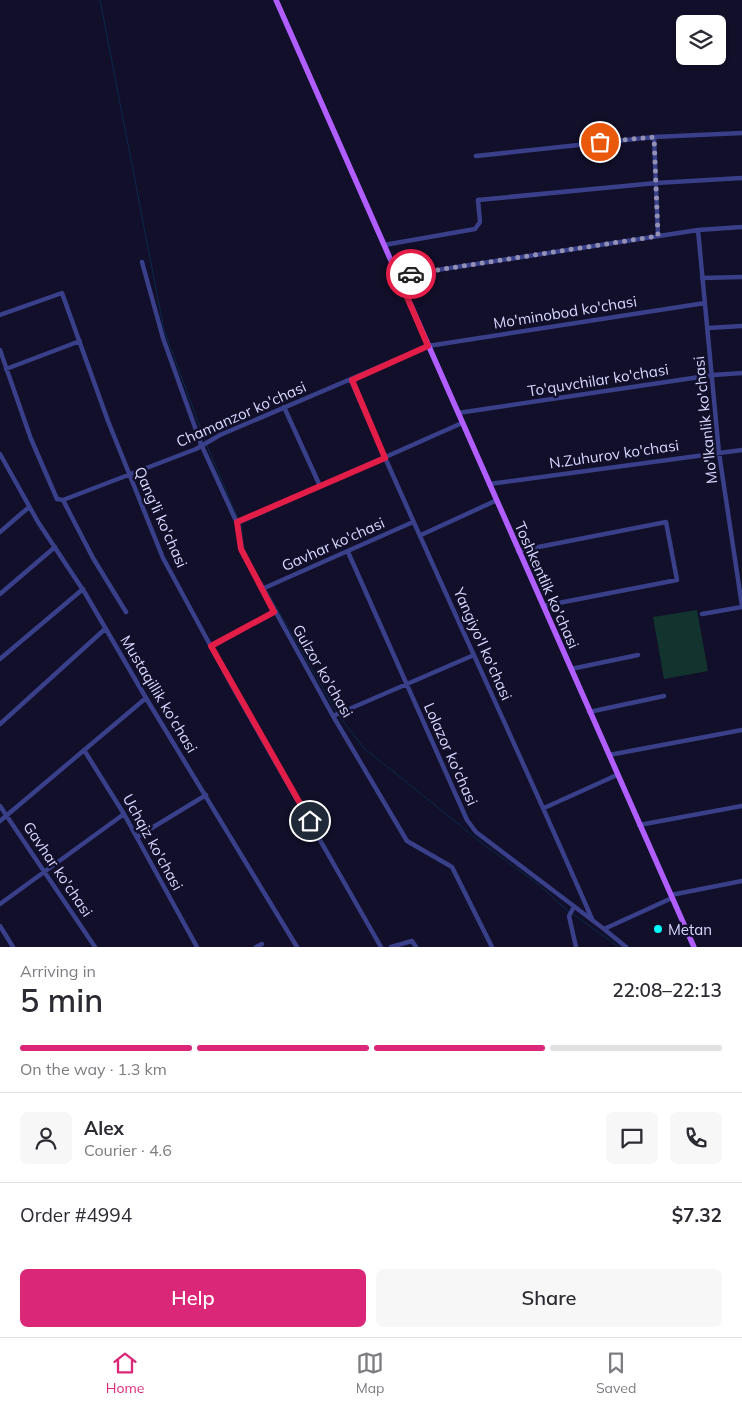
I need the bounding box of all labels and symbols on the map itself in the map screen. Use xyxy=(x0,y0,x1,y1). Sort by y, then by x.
pin xyxy=(579,121,621,163)
courier xyxy=(386,249,436,299)
street label: Mo'minobod ko'chasi xyxy=(492,291,638,333)
street label: Mo'lkanlik ko'chasi xyxy=(689,355,721,485)
street label: To'quvchilar ko'chasi xyxy=(526,359,670,401)
street label: Chamanzor ko'chasi xyxy=(173,377,309,451)
street label: N.Zuhurov ko'chasi xyxy=(548,435,680,473)
street label: Qang'li ko'chasi xyxy=(130,464,192,570)
street label: Gavhar ko'chasi xyxy=(279,513,387,575)
street label: Toshkentlik ko'chasi xyxy=(510,519,584,651)
street label: Yangiyo'l ko'chasi xyxy=(449,584,516,703)
street label: Gulzor ko'chasi xyxy=(289,621,357,721)
street label: Mustaqillik ko'chasi xyxy=(116,632,202,756)
street label: Lolazor ko'chasi xyxy=(420,700,482,808)
street label: Uchqiz ko'chasi xyxy=(119,791,187,893)
pin xyxy=(289,800,331,842)
street label: Gavhar ko'chasi xyxy=(19,818,97,920)
place label: Metan xyxy=(668,920,712,939)
marker: Metan xyxy=(652,923,664,935)

